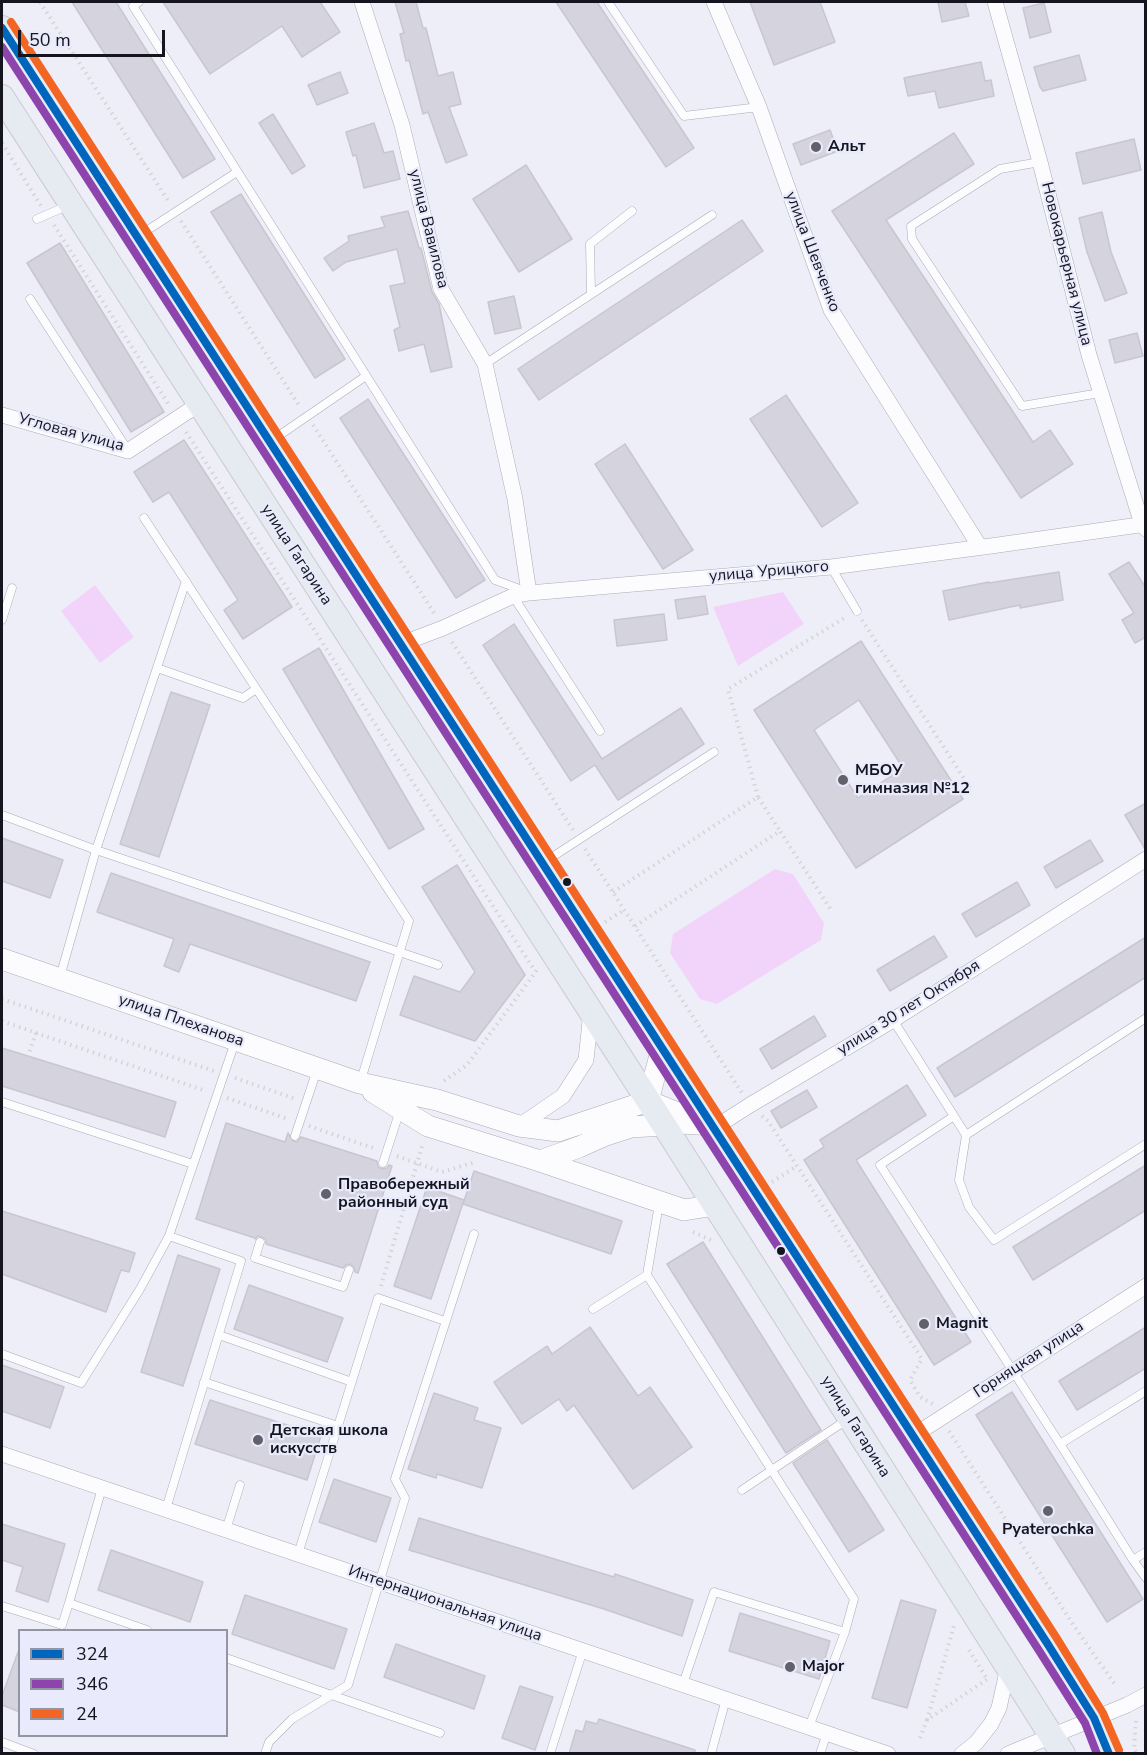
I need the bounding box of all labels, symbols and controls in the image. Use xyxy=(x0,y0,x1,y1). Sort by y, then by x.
scale bar xyxy=(21,18,168,56)
text: 50 m xyxy=(29,28,71,52)
place label: Альт xyxy=(828,137,865,157)
marker: Альт xyxy=(809,140,823,154)
street label: улица Вавилова xyxy=(404,168,452,290)
street label: Новокарьерная улица xyxy=(1036,180,1096,348)
street label: улица Шевченко xyxy=(780,189,844,315)
street label: Угловая улица xyxy=(16,410,126,456)
street label: улица Гагарина xyxy=(256,501,336,609)
street label: улица Урицкого xyxy=(708,557,830,587)
place label: МБОУ гимназия №12 xyxy=(855,761,970,799)
marker: МБОУ гимназия №12 xyxy=(836,773,850,787)
unlabelled marker xyxy=(561,876,573,888)
street label: улица 30 лет Октября xyxy=(834,956,984,1060)
street label: улица Плеханова xyxy=(116,991,246,1051)
place label: Правобережный районный суд xyxy=(338,1175,470,1213)
marker: Правобережный районный суд xyxy=(319,1187,333,1201)
unlabelled marker xyxy=(775,1245,787,1257)
place label: Magnit xyxy=(936,1314,988,1334)
marker: Magnit xyxy=(917,1317,931,1331)
street label: Горняцкая улица xyxy=(970,1317,1088,1403)
street label: улица Гагарина xyxy=(816,1373,894,1481)
place label: Детская школа искусств xyxy=(270,1421,388,1459)
marker: Детская школа искусств xyxy=(251,1433,265,1447)
marker: Pyaterochka xyxy=(1041,1504,1055,1518)
place label: Pyaterochka xyxy=(1002,1520,1094,1540)
street label: Интернациональная улица xyxy=(346,1562,544,1646)
legend xyxy=(18,1629,228,1737)
text: 324 xyxy=(76,1642,108,1666)
place label: Major xyxy=(802,1657,844,1677)
marker: Major xyxy=(783,1660,797,1674)
text: 346 xyxy=(76,1672,108,1696)
text: 24 xyxy=(76,1702,98,1726)

